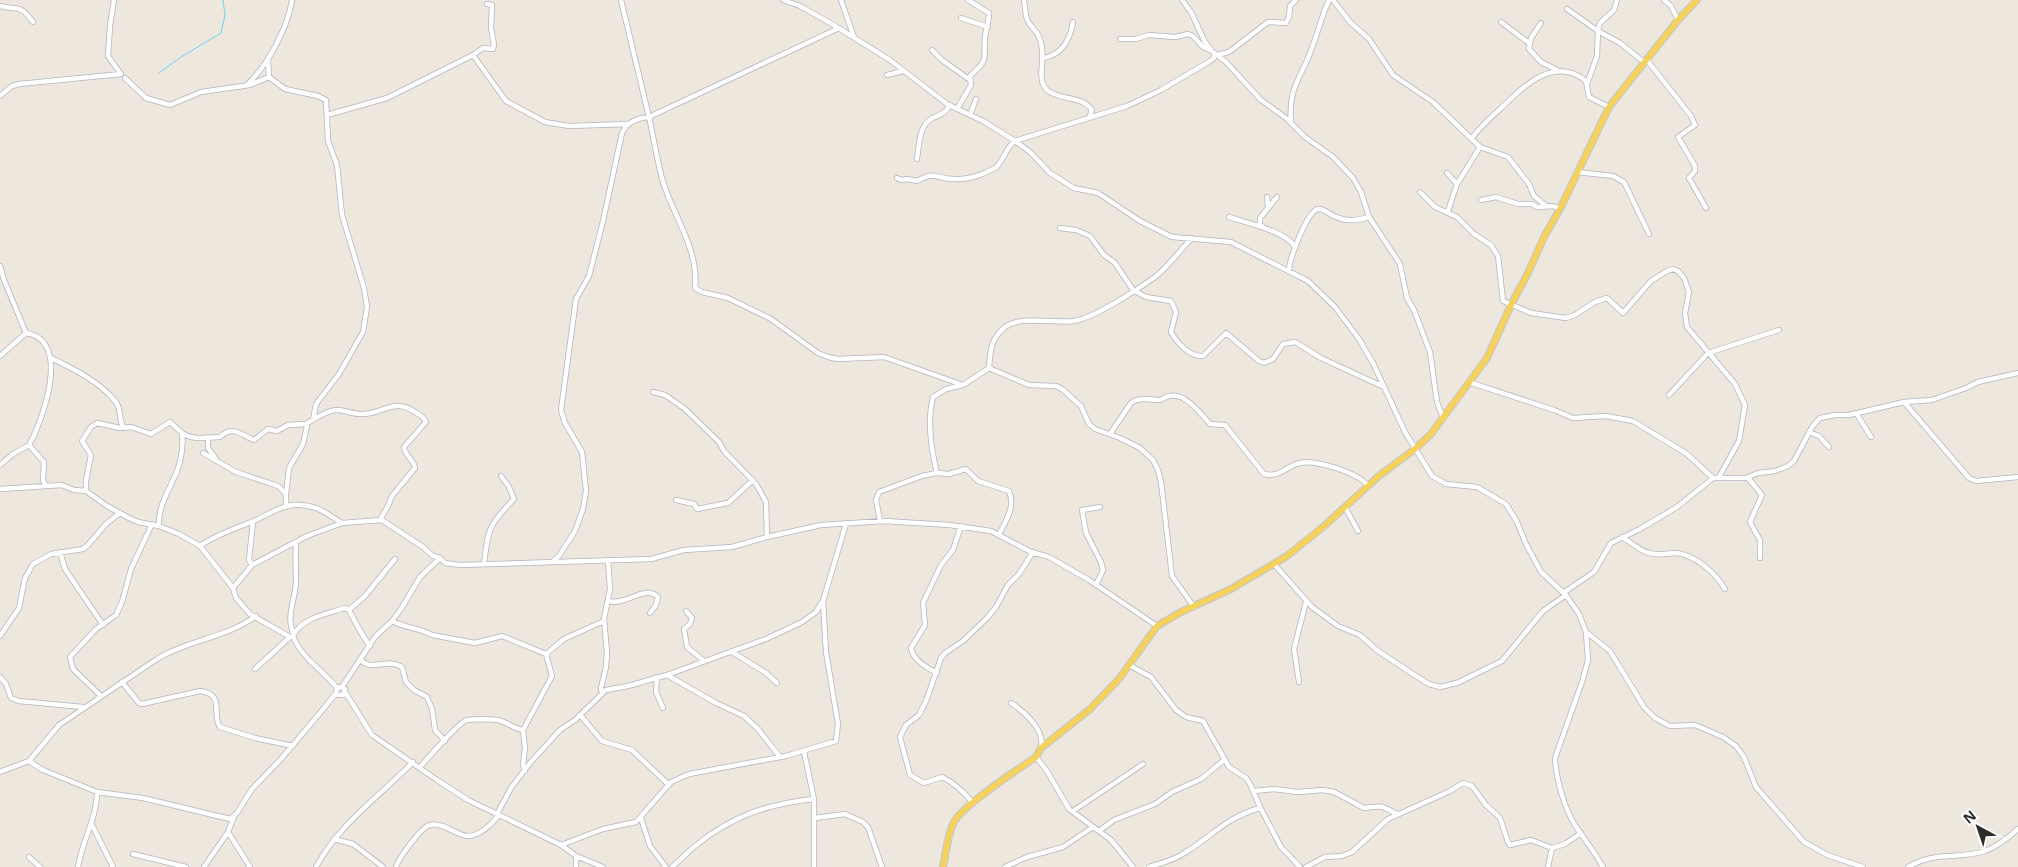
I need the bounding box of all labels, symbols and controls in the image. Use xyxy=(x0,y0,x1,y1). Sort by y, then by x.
north arrow xyxy=(1953,802,2003,852)
text: N xyxy=(1959,806,1980,828)

